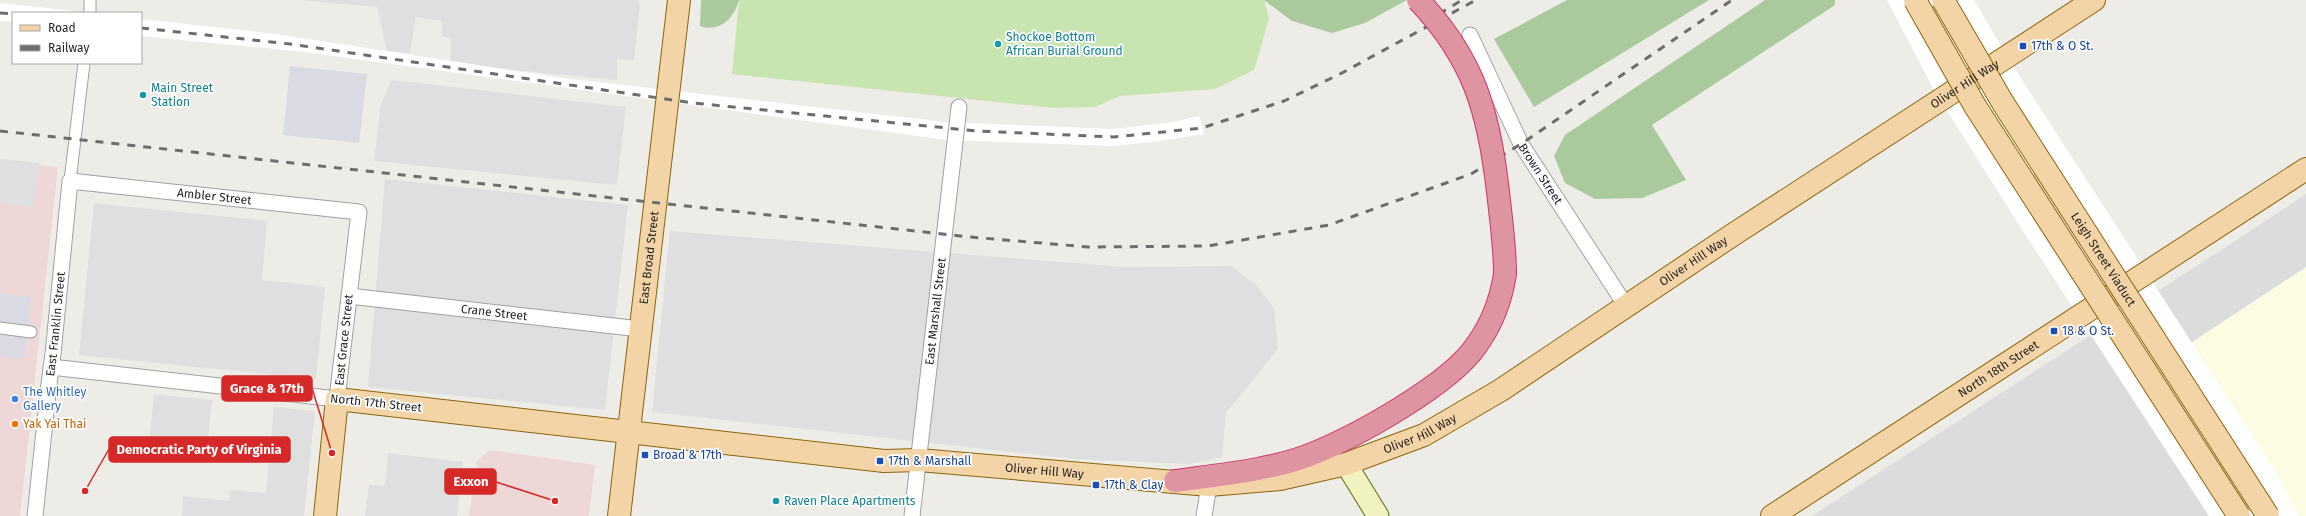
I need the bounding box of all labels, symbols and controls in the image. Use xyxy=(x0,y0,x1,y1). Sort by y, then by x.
legend xyxy=(12,12,142,64)
text: Road xyxy=(48,21,76,35)
place label: Shockoe Bottom African Burial Ground xyxy=(1006,30,1123,58)
marker: Shockoe Bottom African Burial Ground xyxy=(993,39,1003,49)
place label: 17th & O St. xyxy=(2031,39,2093,53)
text: Railway xyxy=(48,41,89,55)
marker: 17th & O St. xyxy=(2018,41,2028,51)
street label: Oliver Hill Way xyxy=(1928,57,2002,112)
place label: Main Street Station xyxy=(151,81,214,109)
marker: Main Street Station xyxy=(138,90,148,100)
street label: Brown Street xyxy=(1515,141,1566,208)
street label: Ambler Street xyxy=(176,186,253,208)
street label: East Broad Street xyxy=(637,210,661,305)
street label: Leigh Street Viaduct xyxy=(2068,210,2139,309)
street label: Oliver Hill Way xyxy=(1657,233,1730,289)
street label: East Marshall Street xyxy=(922,256,949,366)
street label: East Franklin Street xyxy=(43,271,68,377)
street label: East Grace Street xyxy=(332,293,356,386)
street label: Crane Street xyxy=(460,302,529,323)
place label: 18 & O St. xyxy=(2062,324,2114,338)
marker: 18 & O St. xyxy=(2049,326,2059,336)
street label: North 18th Street xyxy=(1955,337,2042,400)
callout: Grace & 17th xyxy=(222,376,312,401)
text: Grace & 17th xyxy=(230,381,304,396)
place label: The Whitley Gallery xyxy=(23,385,86,413)
street label: North 17th Street xyxy=(330,391,423,415)
marker: The Whitley Gallery xyxy=(10,394,20,404)
street label: Oliver Hill Way xyxy=(1381,411,1459,457)
place label: Yak Yai Thai xyxy=(23,417,86,431)
marker: Yak Yai Thai xyxy=(10,419,20,429)
callout: Democratic Party of Virginia xyxy=(109,437,290,462)
text: Democratic Party of Virginia xyxy=(116,442,282,457)
place label: Broad & 17th xyxy=(653,448,722,462)
marker: Broad & 17th xyxy=(640,450,650,460)
place label: 17th & Marshall xyxy=(888,454,972,468)
marker: 17th & Marshall xyxy=(875,456,885,466)
street label: Oliver Hill Way xyxy=(1004,460,1085,481)
callout: Exxon xyxy=(445,469,496,494)
text: Exxon xyxy=(453,474,489,489)
place label: 17th & Clay xyxy=(1104,478,1163,492)
marker: 17th & Clay xyxy=(1091,480,1101,490)
place label: Raven Place Apartments xyxy=(784,494,916,508)
marker: Raven Place Apartments xyxy=(771,496,781,506)

